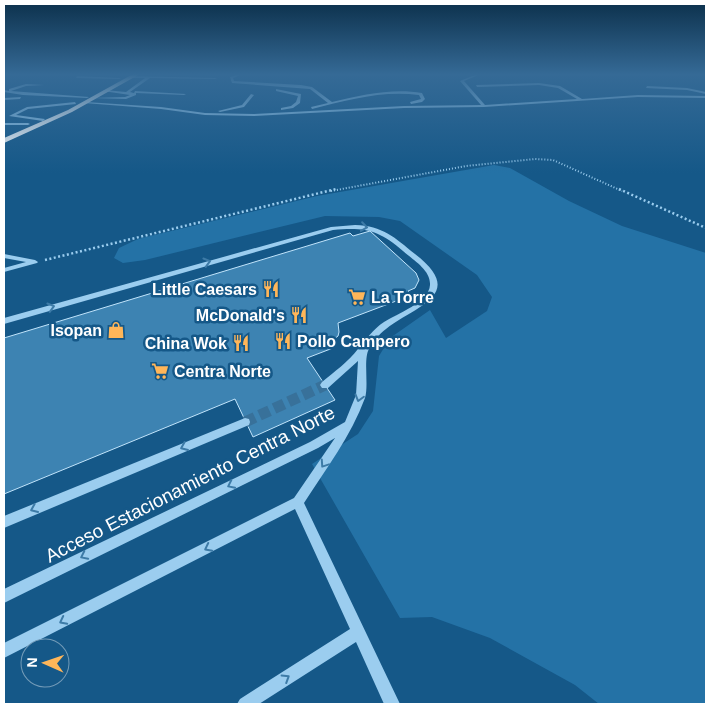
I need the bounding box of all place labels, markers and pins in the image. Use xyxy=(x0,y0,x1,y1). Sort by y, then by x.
restaurant icon: Little Caesars xyxy=(261,279,281,299)
place label: Little Caesars xyxy=(152,281,257,298)
supermarket icon: La Torre xyxy=(347,287,367,307)
place label: La Torre xyxy=(371,289,434,306)
restaurant icon: McDonald's xyxy=(289,305,309,325)
place label: McDonald's xyxy=(196,307,285,324)
shop icon: Isopan xyxy=(106,320,126,340)
place label: Isopan xyxy=(50,322,102,339)
restaurant icon: Pollo Campero xyxy=(273,331,293,351)
restaurant icon: China Wok xyxy=(231,333,251,353)
place label: Pollo Campero xyxy=(297,333,410,350)
place label: China Wok xyxy=(145,335,227,352)
supermarket icon: Centra Norte xyxy=(150,361,170,381)
place label: Centra Norte xyxy=(174,363,271,380)

